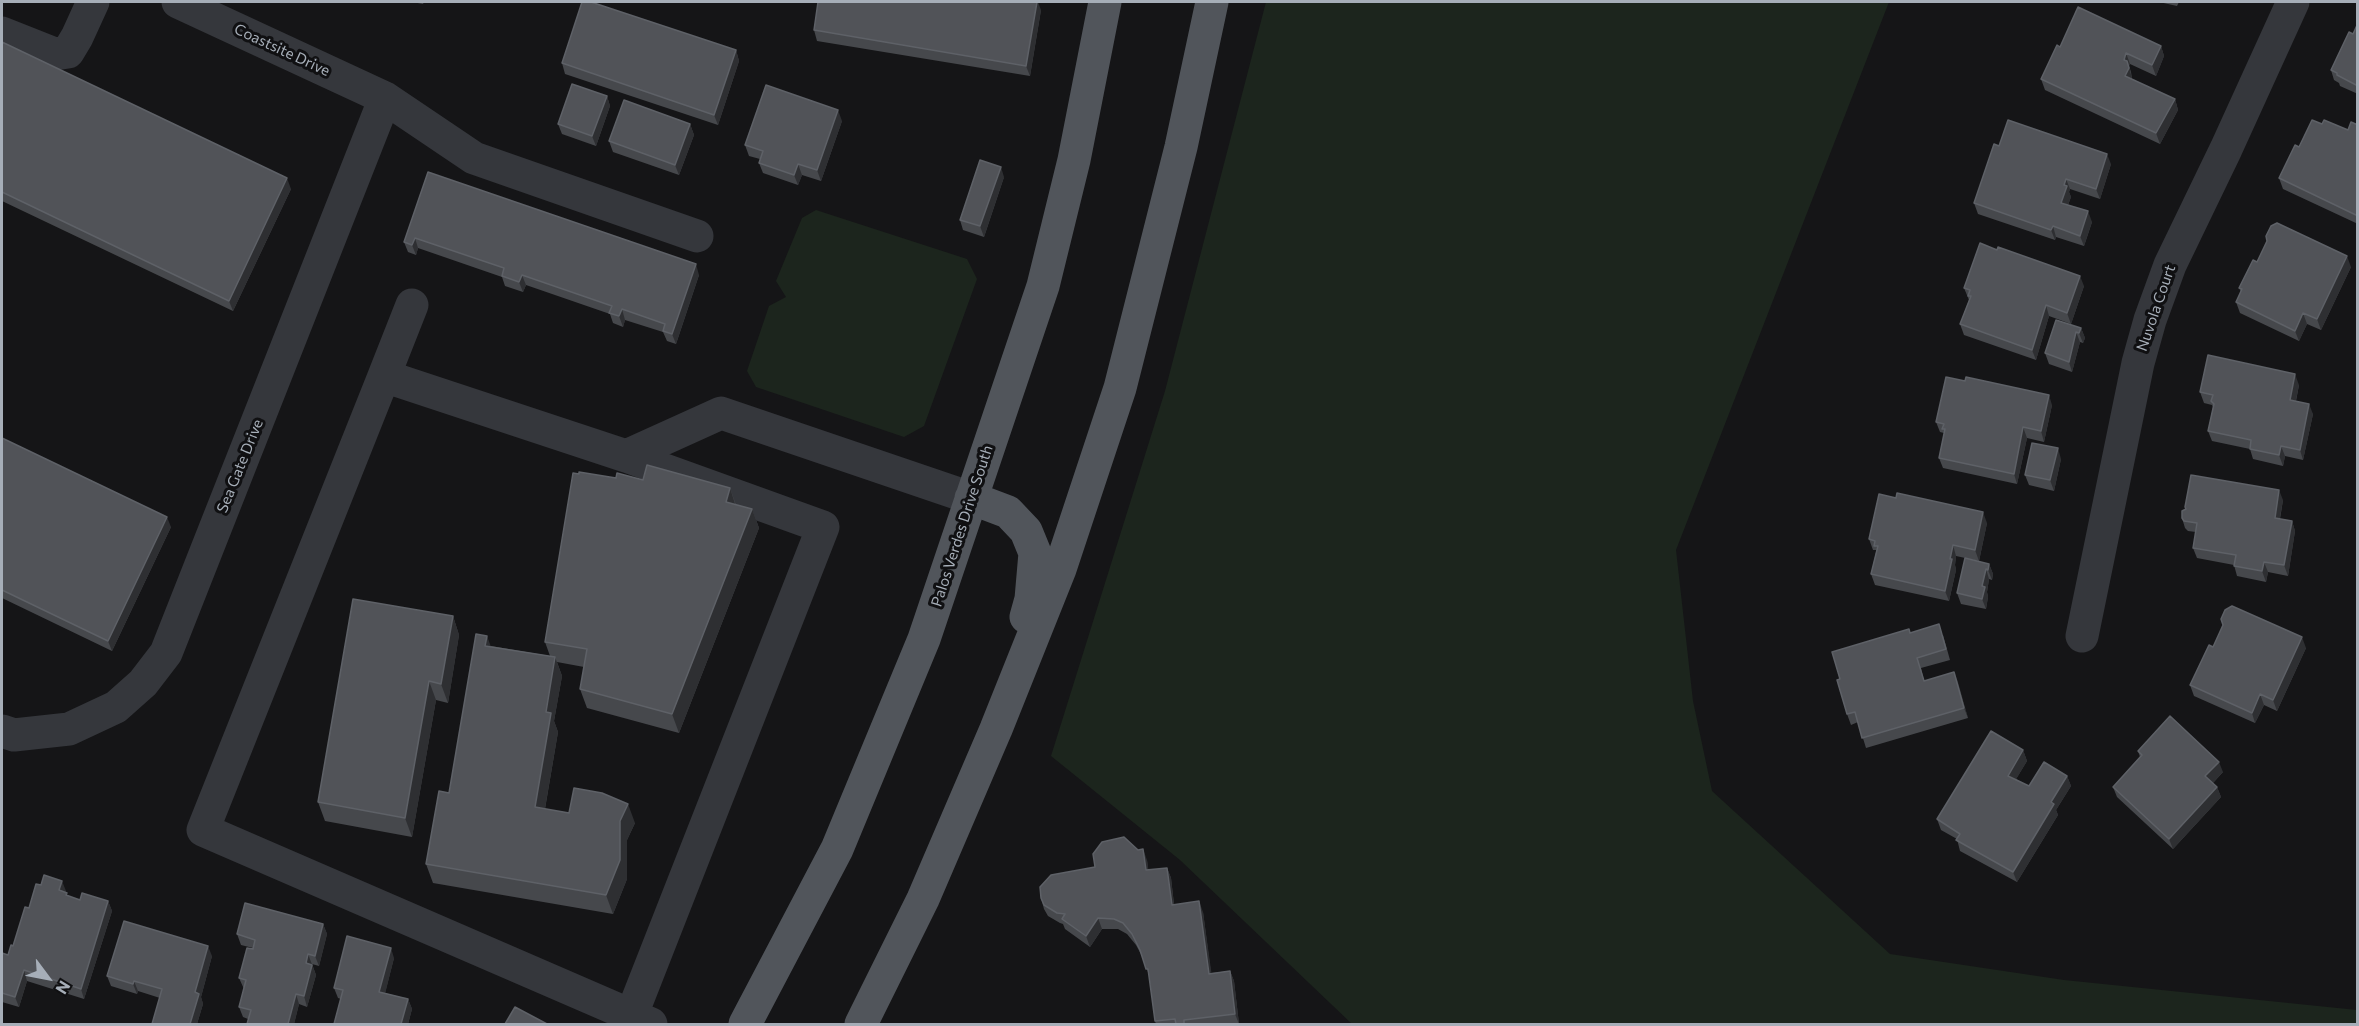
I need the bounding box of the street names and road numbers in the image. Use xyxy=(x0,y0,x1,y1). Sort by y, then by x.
street label: Coastsite Drive xyxy=(231,20,333,80)
street label: Nuvola Court xyxy=(2133,262,2179,354)
street label: Sea Gate Drive xyxy=(213,417,267,515)
street label: Palos Verdes Drive South xyxy=(927,443,997,609)

